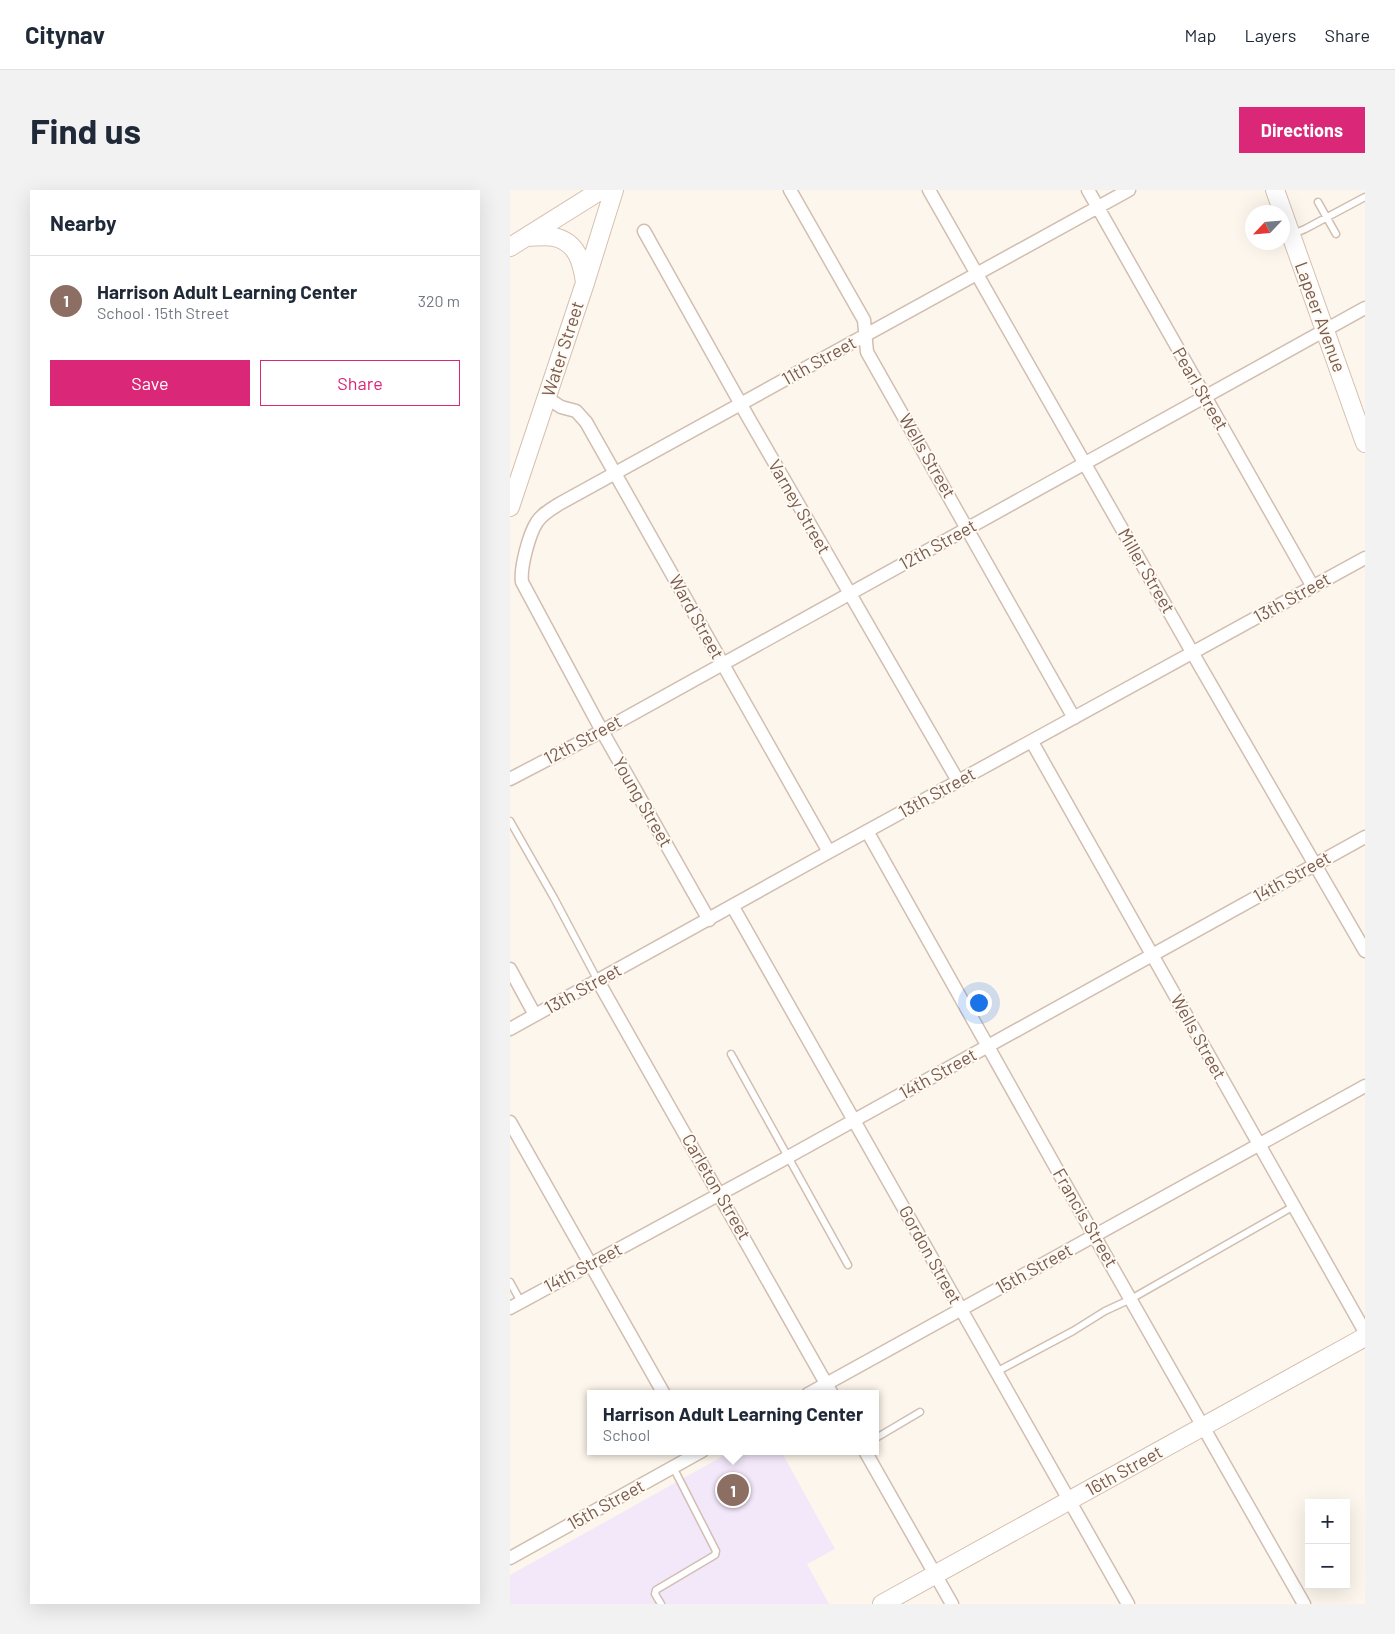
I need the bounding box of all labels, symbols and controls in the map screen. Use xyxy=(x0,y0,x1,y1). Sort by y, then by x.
text: Citynav xyxy=(25,20,105,49)
text: Map xyxy=(1184,24,1216,46)
text: Layers xyxy=(1244,24,1297,46)
text: Share xyxy=(1325,24,1370,46)
button: Directions xyxy=(1239,107,1365,153)
text: Find us xyxy=(30,109,141,151)
north arrow xyxy=(1245,205,1290,250)
text: Nearby xyxy=(50,210,116,235)
street label: Lapeer Avenue xyxy=(1291,258,1351,375)
text: Harrison Adult Learning Center xyxy=(97,280,357,303)
text: 1 xyxy=(63,291,69,310)
text: 320 m xyxy=(418,291,460,310)
street label: Water Street xyxy=(536,298,588,399)
text: School · 15th Street xyxy=(97,303,229,322)
street label: 11th Street xyxy=(777,331,860,390)
street label: Pearl Street xyxy=(1168,343,1234,434)
button: Save xyxy=(50,360,250,406)
button: Share xyxy=(260,360,460,406)
street label: Wells Street xyxy=(895,409,961,502)
street label: Varney Street xyxy=(764,455,836,558)
street label: 12th Street xyxy=(895,514,980,574)
street label: Miller Street xyxy=(1114,524,1180,617)
street label: 13th Street xyxy=(1249,567,1334,627)
street label: Ward Street xyxy=(665,570,729,663)
street label: 12th Street xyxy=(540,709,625,769)
street label: Young Street xyxy=(608,752,678,851)
street label: 13th Street xyxy=(894,762,979,822)
street label: 14th Street xyxy=(1249,846,1334,906)
street label: 13th Street xyxy=(540,958,625,1018)
your location xyxy=(966,990,992,1016)
street label: Wells Street xyxy=(1166,990,1231,1083)
street label: 14th Street xyxy=(895,1043,980,1103)
street label: Carleton Street xyxy=(678,1130,756,1243)
street label: Francis Street xyxy=(1049,1164,1123,1271)
street label: Gordon Street xyxy=(895,1201,967,1308)
street label: 14th Street xyxy=(540,1237,625,1297)
street label: 15th Street xyxy=(991,1238,1076,1298)
popup xyxy=(587,1390,879,1455)
text: Harrison Adult Learning Center xyxy=(603,1402,863,1425)
text: School xyxy=(603,1425,650,1444)
street label: 16th Street xyxy=(1081,1440,1166,1500)
pin: 1 xyxy=(717,1471,749,1509)
street label: 15th Street xyxy=(563,1474,648,1534)
map controls xyxy=(1305,1499,1350,1589)
button: + xyxy=(1305,1499,1350,1544)
button: − xyxy=(1305,1544,1350,1589)

